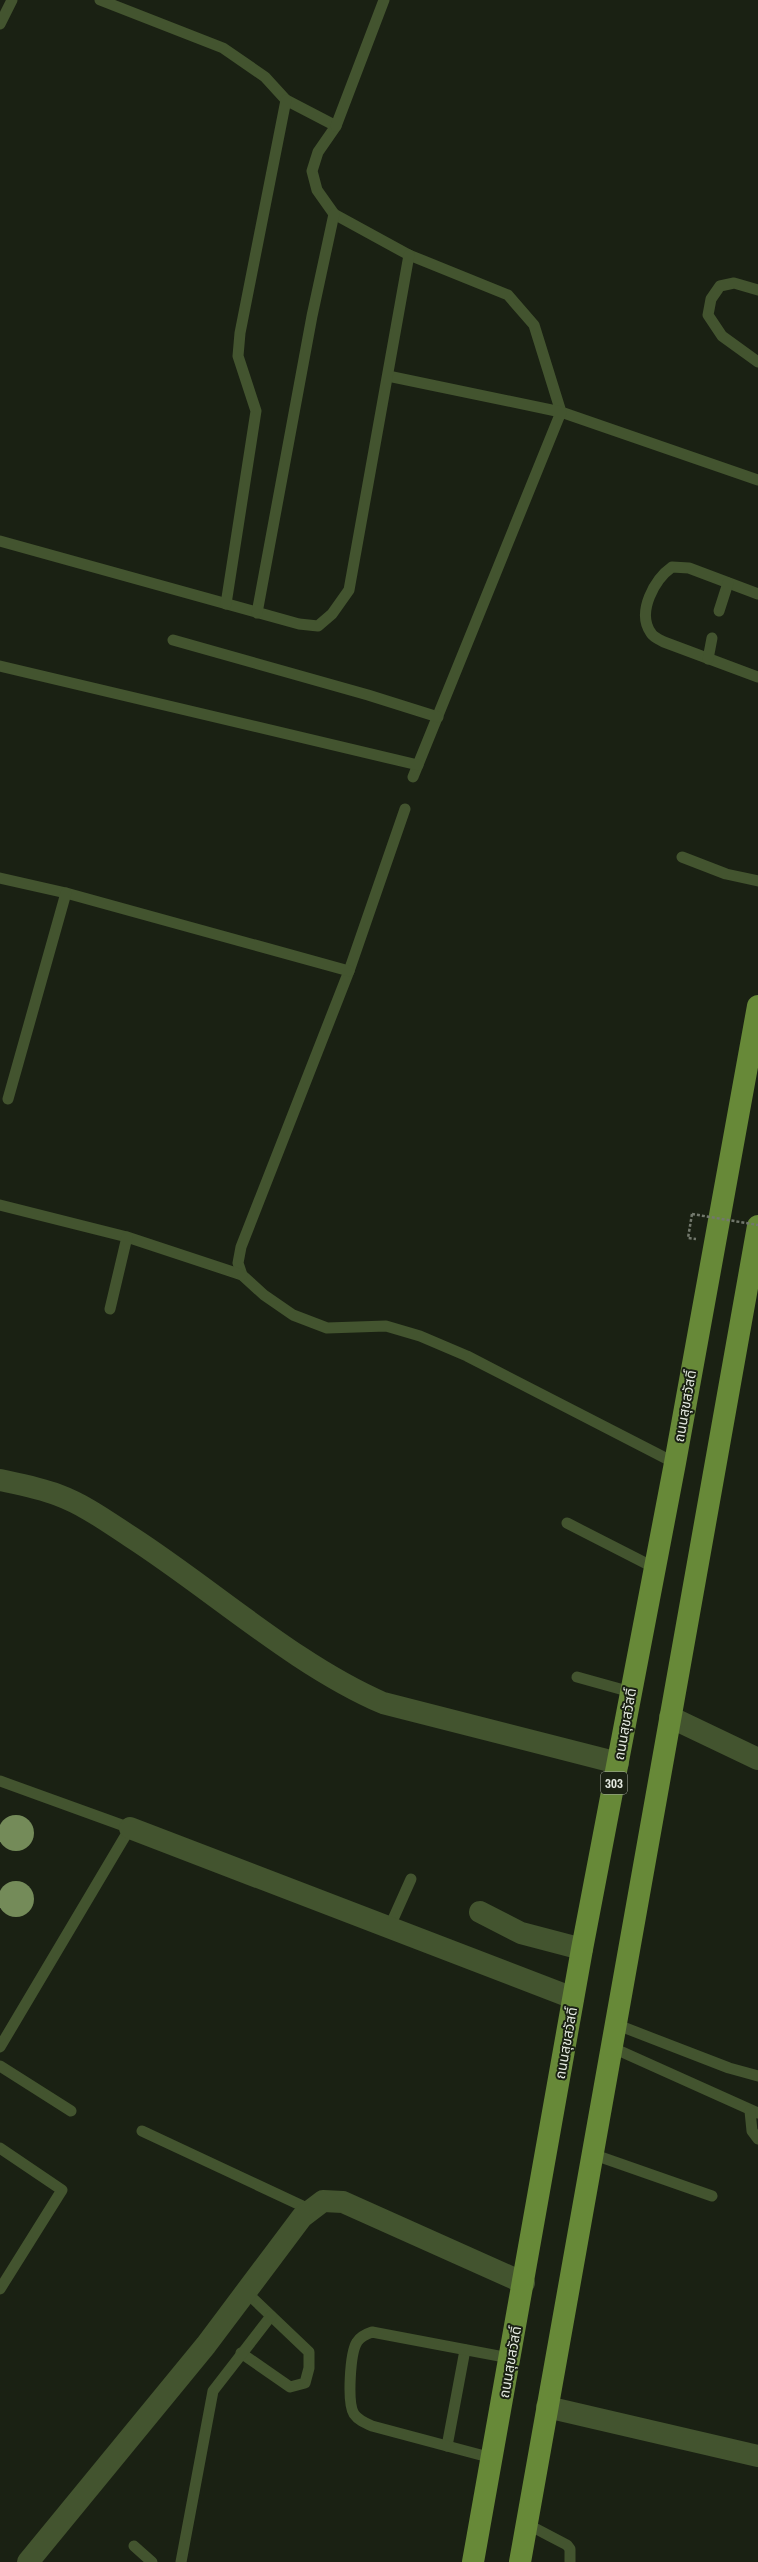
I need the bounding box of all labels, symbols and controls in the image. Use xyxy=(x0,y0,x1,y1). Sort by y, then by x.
street label: ถนนสุขสวัสดิ์ xyxy=(670,1369,700,1443)
street label: ถนนสุขสวัสดิ์ xyxy=(610,1687,640,1761)
road number: 303 xyxy=(601,1772,627,1794)
street label: ถนนสุขสวัสดิ์ xyxy=(551,2006,581,2080)
street label: ถนนสุขสวัสดิ์ xyxy=(495,2325,525,2399)

